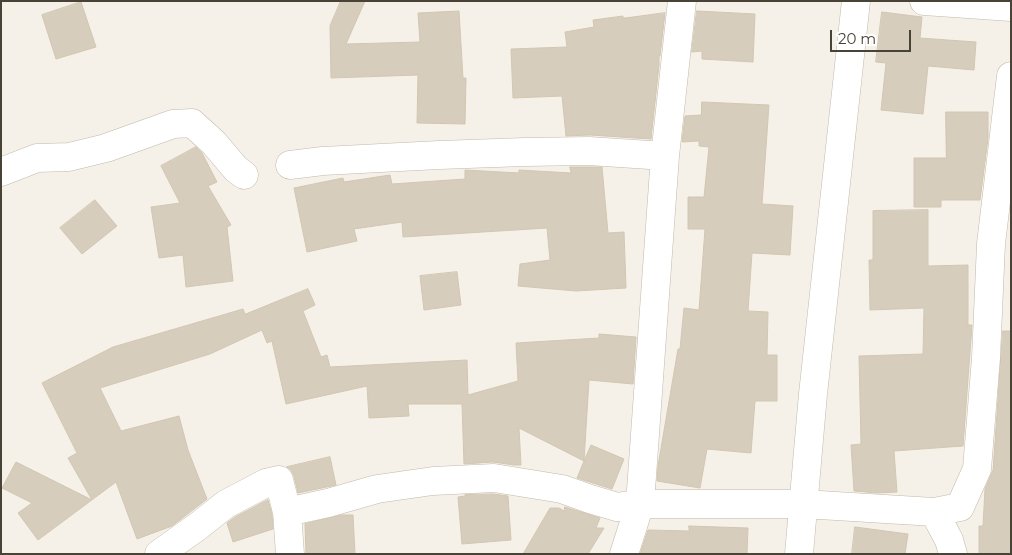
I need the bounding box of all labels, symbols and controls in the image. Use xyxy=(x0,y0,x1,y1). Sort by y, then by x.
scale bar xyxy=(832,20,913,52)
text: 20 m xyxy=(838,29,876,48)

